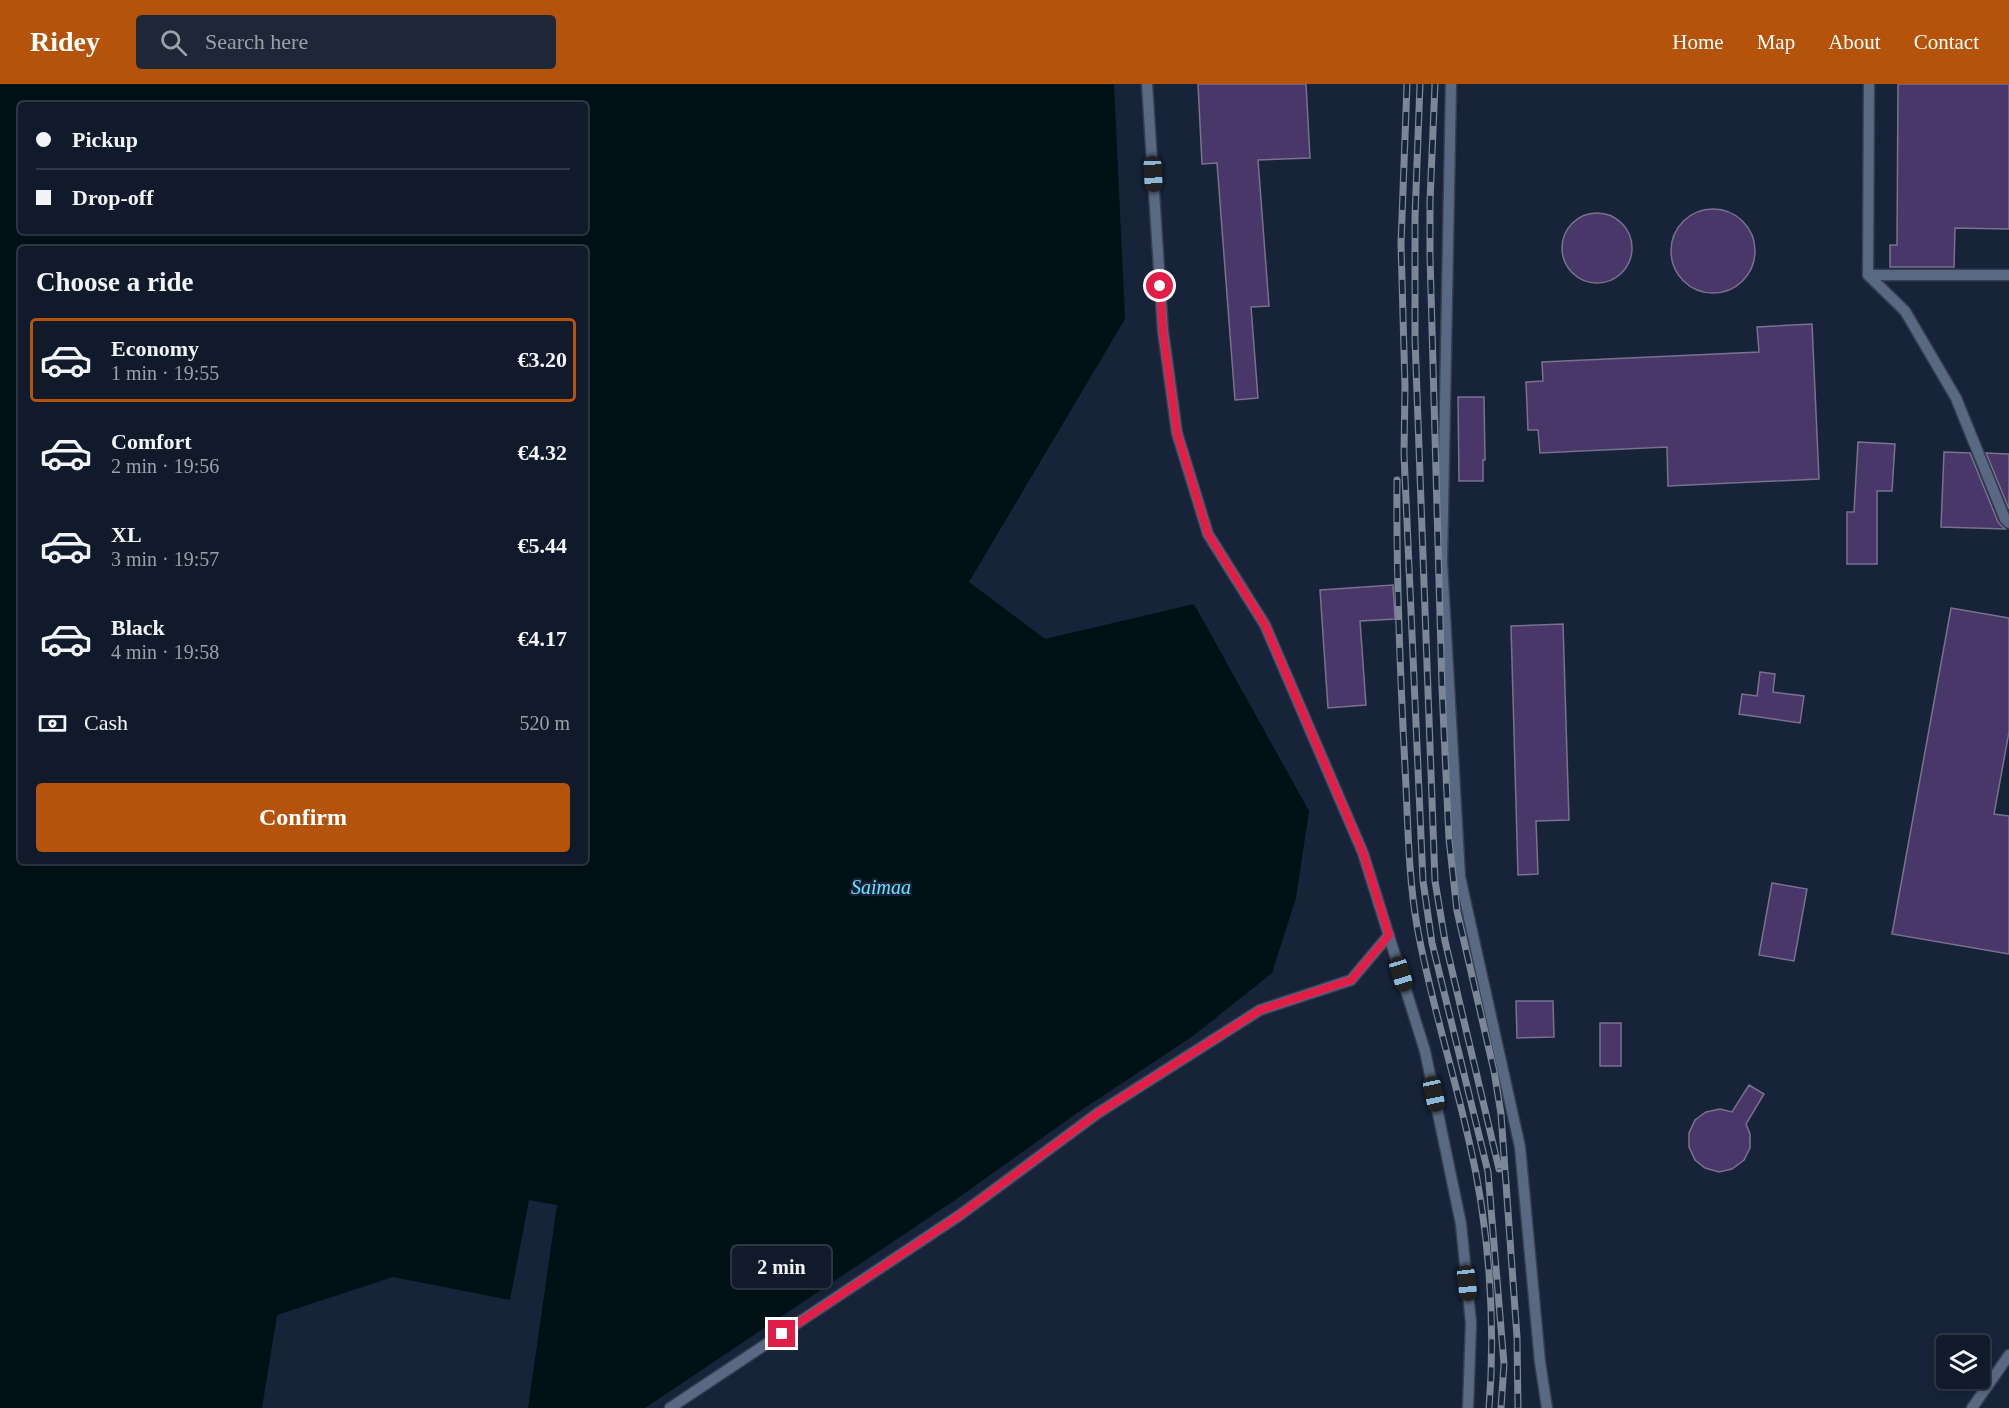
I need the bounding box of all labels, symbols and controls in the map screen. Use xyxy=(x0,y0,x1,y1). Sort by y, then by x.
search box xyxy=(136,15,556,69)
text: Ridey xyxy=(30,26,100,57)
icon: search xyxy=(157,26,190,59)
text: Search here xyxy=(205,29,308,54)
text: Home xyxy=(1672,30,1724,54)
text: Map xyxy=(1757,30,1795,54)
text: About xyxy=(1828,30,1881,54)
text: Contact xyxy=(1914,30,1979,54)
text: Pickup xyxy=(72,127,138,152)
car xyxy=(1143,156,1163,192)
text: Drop-off xyxy=(72,185,153,210)
text: Choose a ride xyxy=(36,267,194,297)
route start xyxy=(1146,272,1173,299)
icon: car xyxy=(39,333,93,387)
text: Economy xyxy=(111,336,199,361)
text: €3.20 xyxy=(518,347,567,372)
text: 1 min · 19:55 xyxy=(111,362,219,384)
icon: car xyxy=(39,426,93,480)
text: Comfort xyxy=(111,429,192,454)
text: €4.32 xyxy=(518,440,567,465)
text: 2 min · 19:56 xyxy=(111,455,219,477)
icon: car xyxy=(39,519,93,573)
text: XL xyxy=(111,522,142,547)
text: €5.44 xyxy=(518,533,567,558)
text: 3 min · 19:57 xyxy=(111,548,219,570)
icon: car xyxy=(39,612,93,666)
text: Black xyxy=(111,615,165,640)
text: €4.17 xyxy=(518,626,567,651)
text: 4 min · 19:58 xyxy=(111,641,219,663)
icon: cash xyxy=(36,707,69,740)
text: Cash xyxy=(84,710,128,735)
text: 520 m xyxy=(519,712,570,734)
button: Confirm xyxy=(36,783,570,852)
water label: Saimaa xyxy=(851,876,911,898)
car xyxy=(1387,954,1415,994)
car xyxy=(1421,1075,1447,1113)
callout: 2 min xyxy=(732,1247,832,1289)
text: 2 min xyxy=(757,1256,806,1278)
car xyxy=(1456,1264,1478,1302)
route end xyxy=(768,1320,795,1347)
map controls xyxy=(1936,1335,1990,1389)
button: layers xyxy=(1936,1335,1990,1389)

